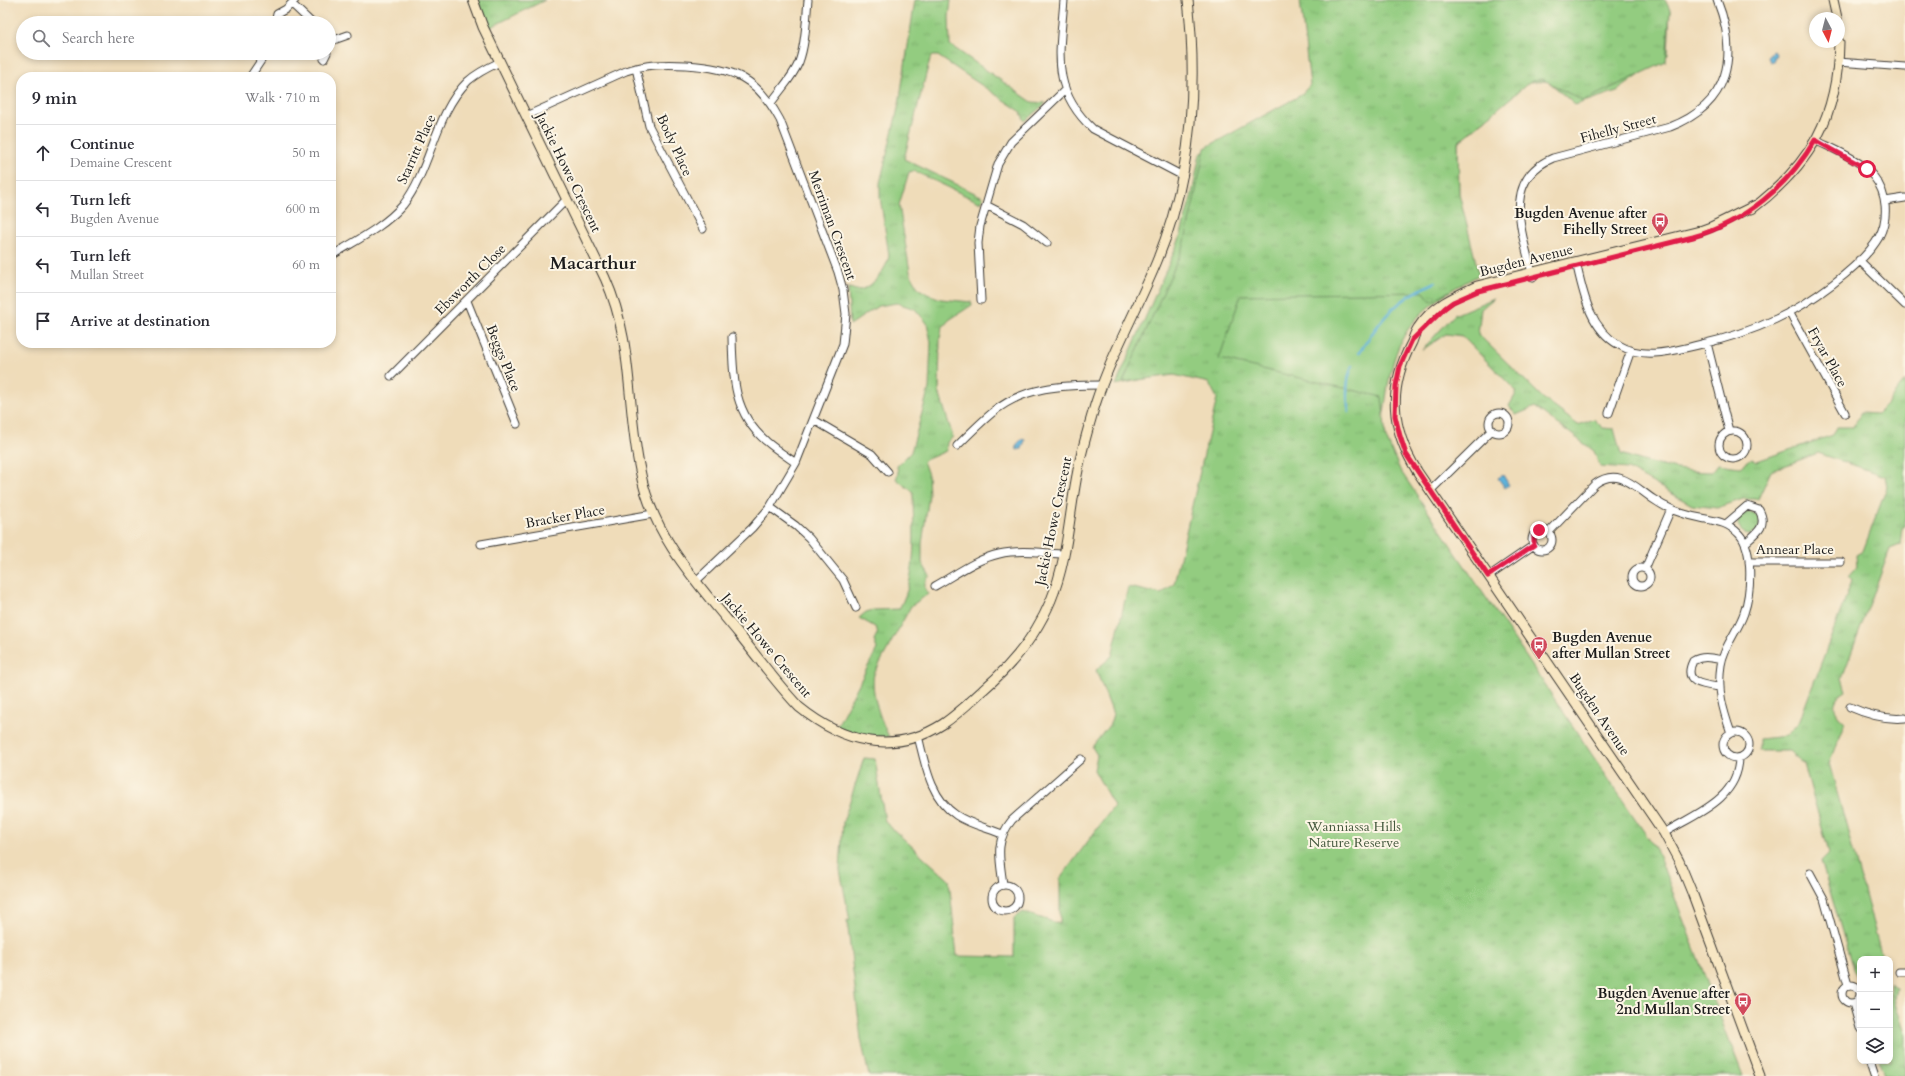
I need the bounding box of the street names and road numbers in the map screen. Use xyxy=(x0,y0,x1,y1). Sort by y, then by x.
street label: Jackie Howe Crescent xyxy=(530,107,606,236)
street label: Fihelly Street xyxy=(1578,109,1659,148)
street label: Starritt Place xyxy=(393,111,440,187)
street label: Body Place xyxy=(652,111,697,179)
street label: Merriman Crescent xyxy=(804,168,861,283)
street label: Ebsworth Close xyxy=(431,240,510,319)
street label: Bugden Avenue xyxy=(1477,240,1575,281)
street label: Beggs Place xyxy=(481,322,526,395)
street label: Fryar Place xyxy=(1803,324,1852,391)
street label: Jackie Howe Crescent xyxy=(1030,454,1077,589)
street label: Bracker Place xyxy=(524,500,606,533)
street label: Annear Place xyxy=(1756,540,1834,559)
street label: Jackie Howe Crescent xyxy=(716,587,816,702)
street label: Bugden Avenue xyxy=(1565,669,1634,759)

